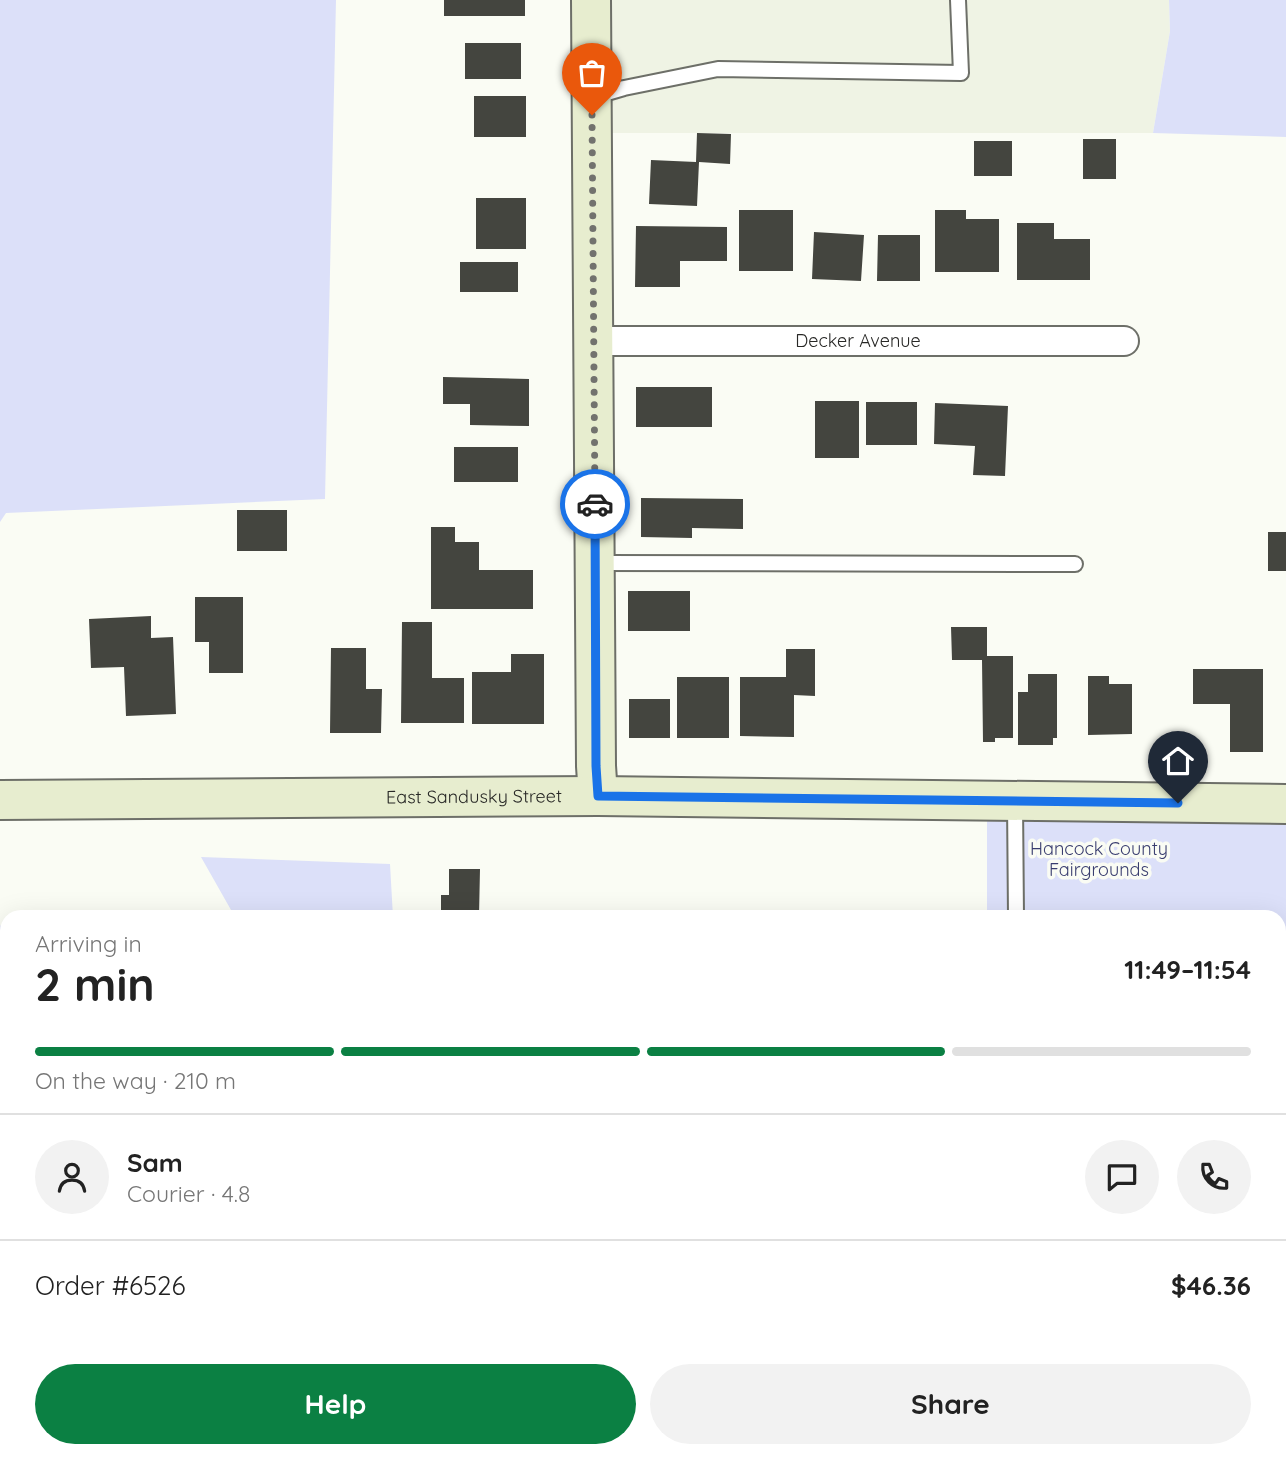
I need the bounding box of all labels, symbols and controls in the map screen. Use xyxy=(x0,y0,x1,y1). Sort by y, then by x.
pin xyxy=(562,43,622,115)
icon: bag xyxy=(573,54,611,92)
street label: Decker Avenue xyxy=(795,329,921,352)
courier xyxy=(560,469,630,539)
icon: car xyxy=(576,485,614,523)
pin xyxy=(1148,731,1208,803)
icon: home xyxy=(1159,742,1197,780)
street label: East Sandusky Street xyxy=(386,784,562,808)
park label: Hancock County Fairgrounds xyxy=(1030,837,1168,881)
text: Arriving in xyxy=(35,929,142,958)
text: 11:49–11:54 xyxy=(1124,953,1251,986)
text: 2 min xyxy=(35,955,155,1013)
text: On the way · 210 m xyxy=(35,1066,236,1095)
button: person xyxy=(35,1140,109,1214)
button: chat xyxy=(1085,1140,1159,1214)
button: phone xyxy=(1177,1140,1251,1214)
text: Sam xyxy=(127,1146,183,1179)
text: Courier · 4.8 xyxy=(127,1179,250,1208)
text: Order #6526 xyxy=(35,1269,185,1302)
text: $46.36 xyxy=(1171,1269,1251,1302)
button: Help xyxy=(35,1364,636,1444)
button: Share xyxy=(650,1364,1251,1444)

